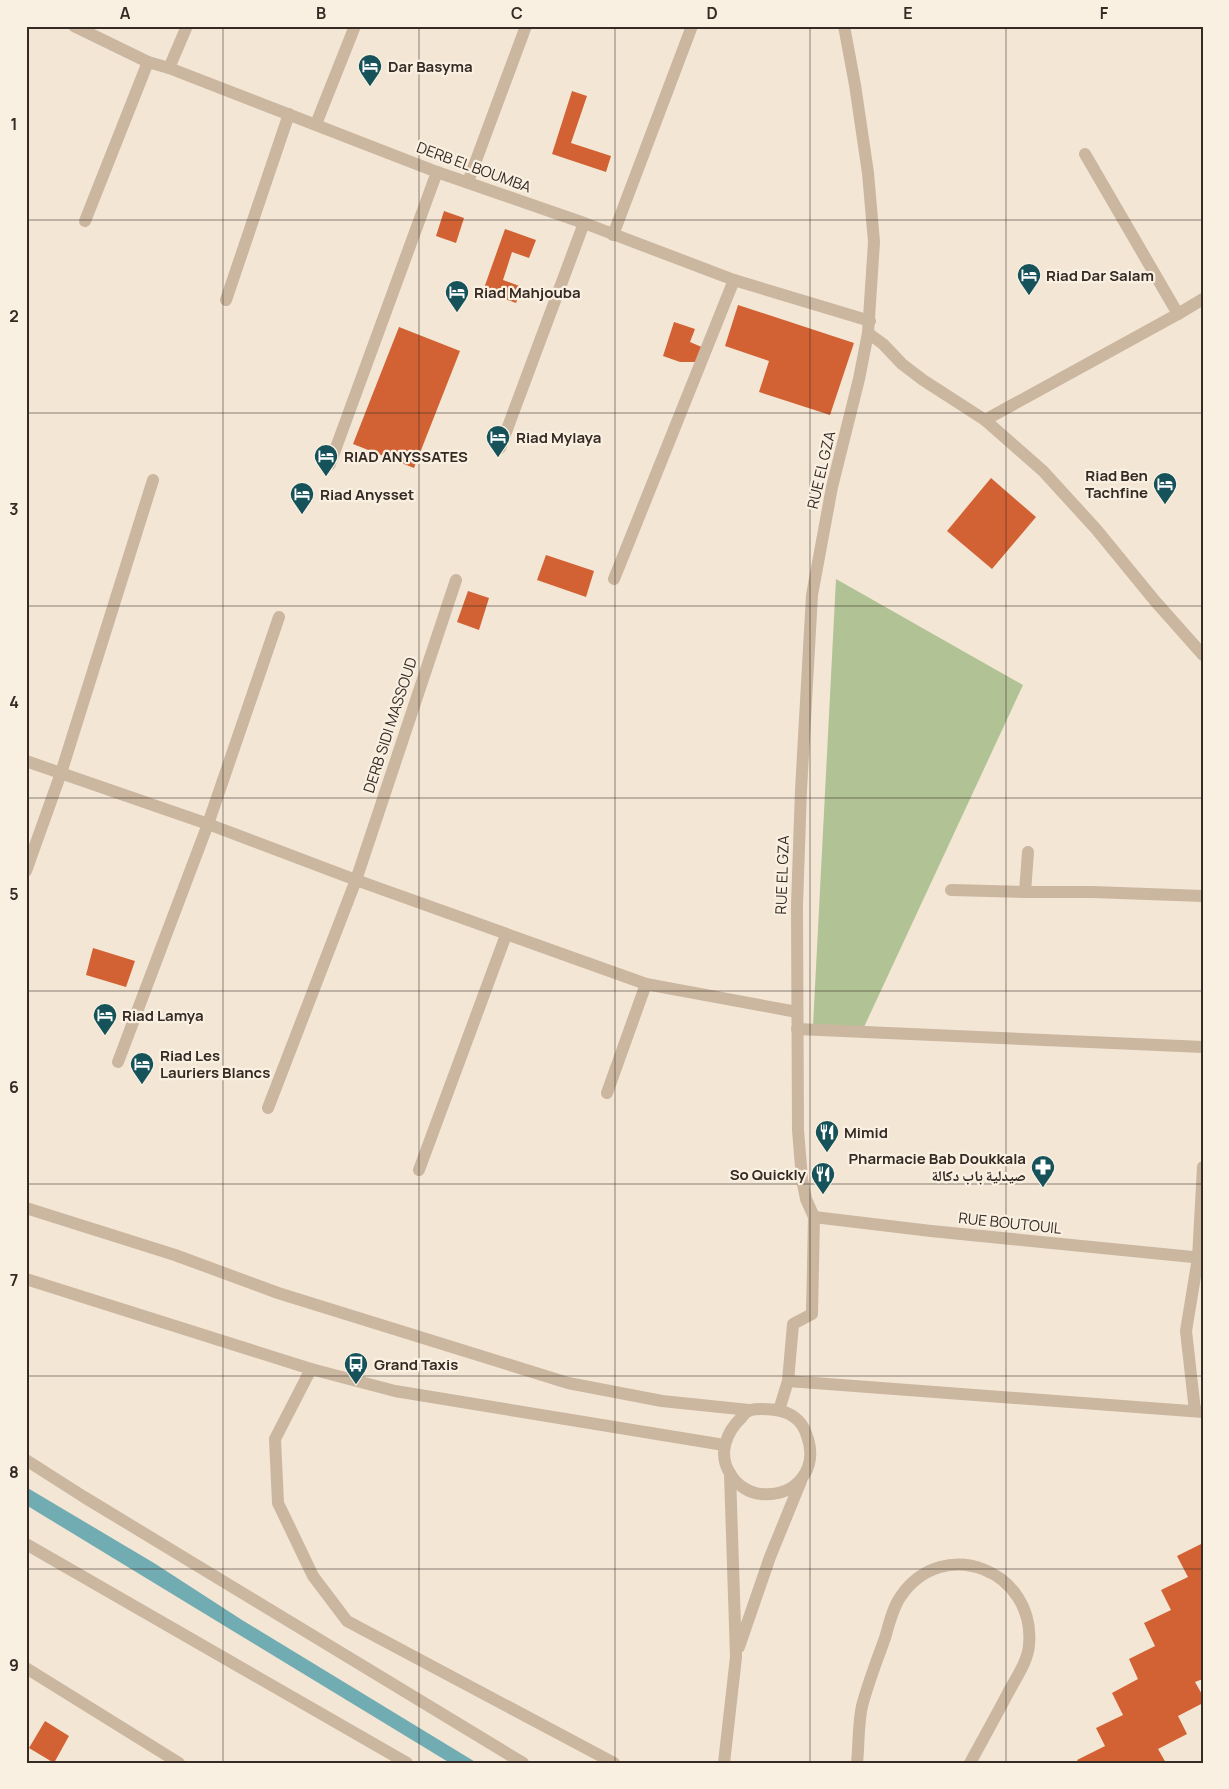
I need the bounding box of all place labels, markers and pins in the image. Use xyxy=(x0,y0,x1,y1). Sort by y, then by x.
hotel icon: Dar Basyma xyxy=(357,53,383,87)
place label: Dar Basyma xyxy=(388,56,473,77)
hotel icon: Riad Dar Salam xyxy=(1016,262,1042,296)
place label: Riad Dar Salam xyxy=(1046,265,1154,286)
hotel icon: Riad Mahjouba xyxy=(444,279,470,313)
place label: Riad Mahjouba xyxy=(474,282,581,303)
hotel icon: Riad Mylaya xyxy=(485,424,511,458)
place label: Riad Mylaya xyxy=(516,427,601,448)
hotel icon: RIAD ANYSSATES xyxy=(313,443,339,477)
place label: RIAD ANYSSATES xyxy=(344,446,468,467)
place label: Riad Ben Tachfine xyxy=(1085,465,1148,503)
hotel icon: Riad Ben Tachfine xyxy=(1152,471,1178,505)
hotel icon: Riad Anysset xyxy=(289,481,315,515)
place label: Riad Anysset xyxy=(320,484,414,505)
hotel icon: Riad Lamya xyxy=(92,1002,118,1036)
place label: Riad Lamya xyxy=(122,1005,204,1026)
place label: Riad Les Lauriers Blancs xyxy=(160,1045,270,1083)
hotel icon: Riad Les Lauriers Blancs xyxy=(129,1051,155,1085)
restaurant icon: Mimid xyxy=(814,1119,840,1153)
place label: Mimid xyxy=(844,1122,888,1143)
place label: Pharmacie Bab Doukkala صيدلية باب دكالة xyxy=(849,1148,1026,1186)
pharmacy icon: Pharmacie Bab Doukkala صيدلية باب دكالة xyxy=(1030,1154,1056,1188)
restaurant icon: So Quickly xyxy=(810,1161,836,1195)
place label: So Quickly xyxy=(730,1164,807,1185)
bus stop icon: Grand Taxis xyxy=(343,1351,369,1385)
place label: Grand Taxis xyxy=(374,1354,458,1375)

